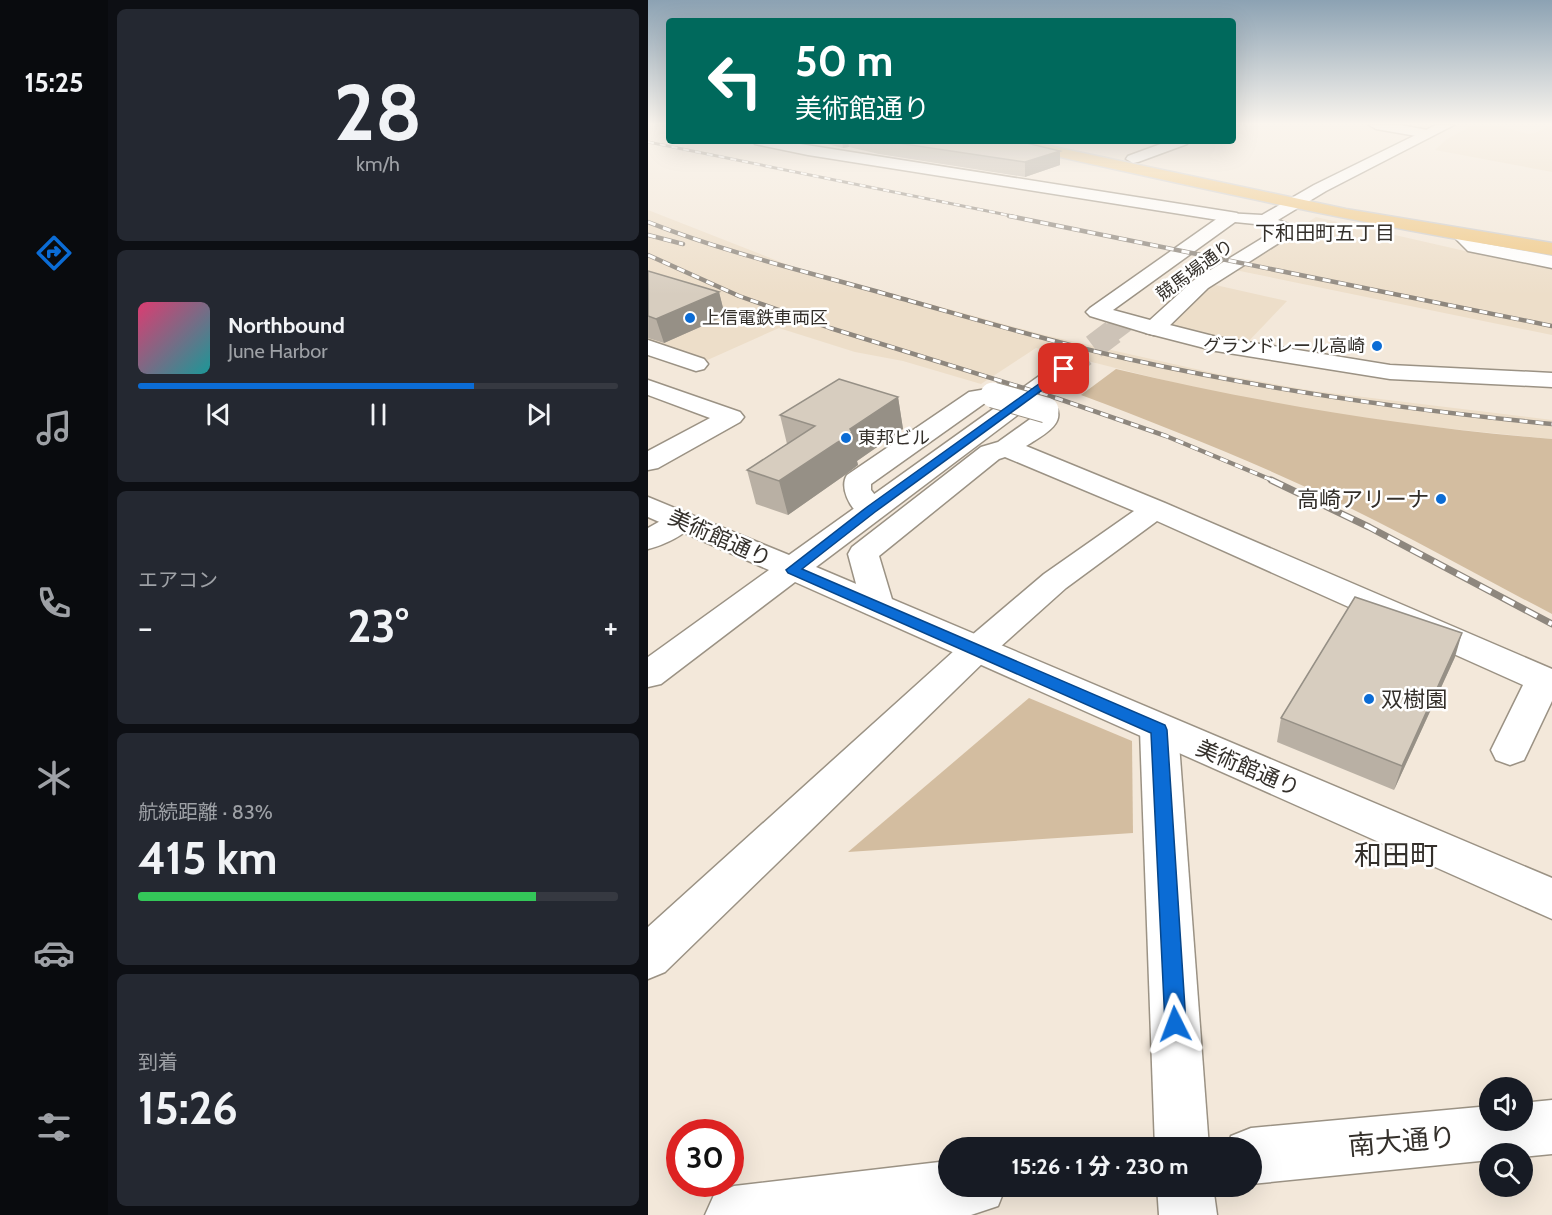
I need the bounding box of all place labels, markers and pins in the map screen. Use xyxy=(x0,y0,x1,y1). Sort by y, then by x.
place label: 上信電鉄車両区 xyxy=(702,307,828,329)
marker: 上信電鉄車両区 xyxy=(683,311,697,325)
place label: グランドレール高崎 xyxy=(1203,335,1365,357)
marker: グランドレール高崎 xyxy=(1370,339,1384,353)
pin xyxy=(1038,343,1089,394)
place label: 東邦ビル xyxy=(858,427,930,449)
marker: 東邦ビル xyxy=(839,431,853,445)
place label: 高崎アリーナ xyxy=(1297,486,1429,513)
marker: 高崎アリーナ xyxy=(1434,492,1448,506)
place label: 双樹園 xyxy=(1381,686,1447,713)
marker: 双樹園 xyxy=(1362,692,1376,706)

